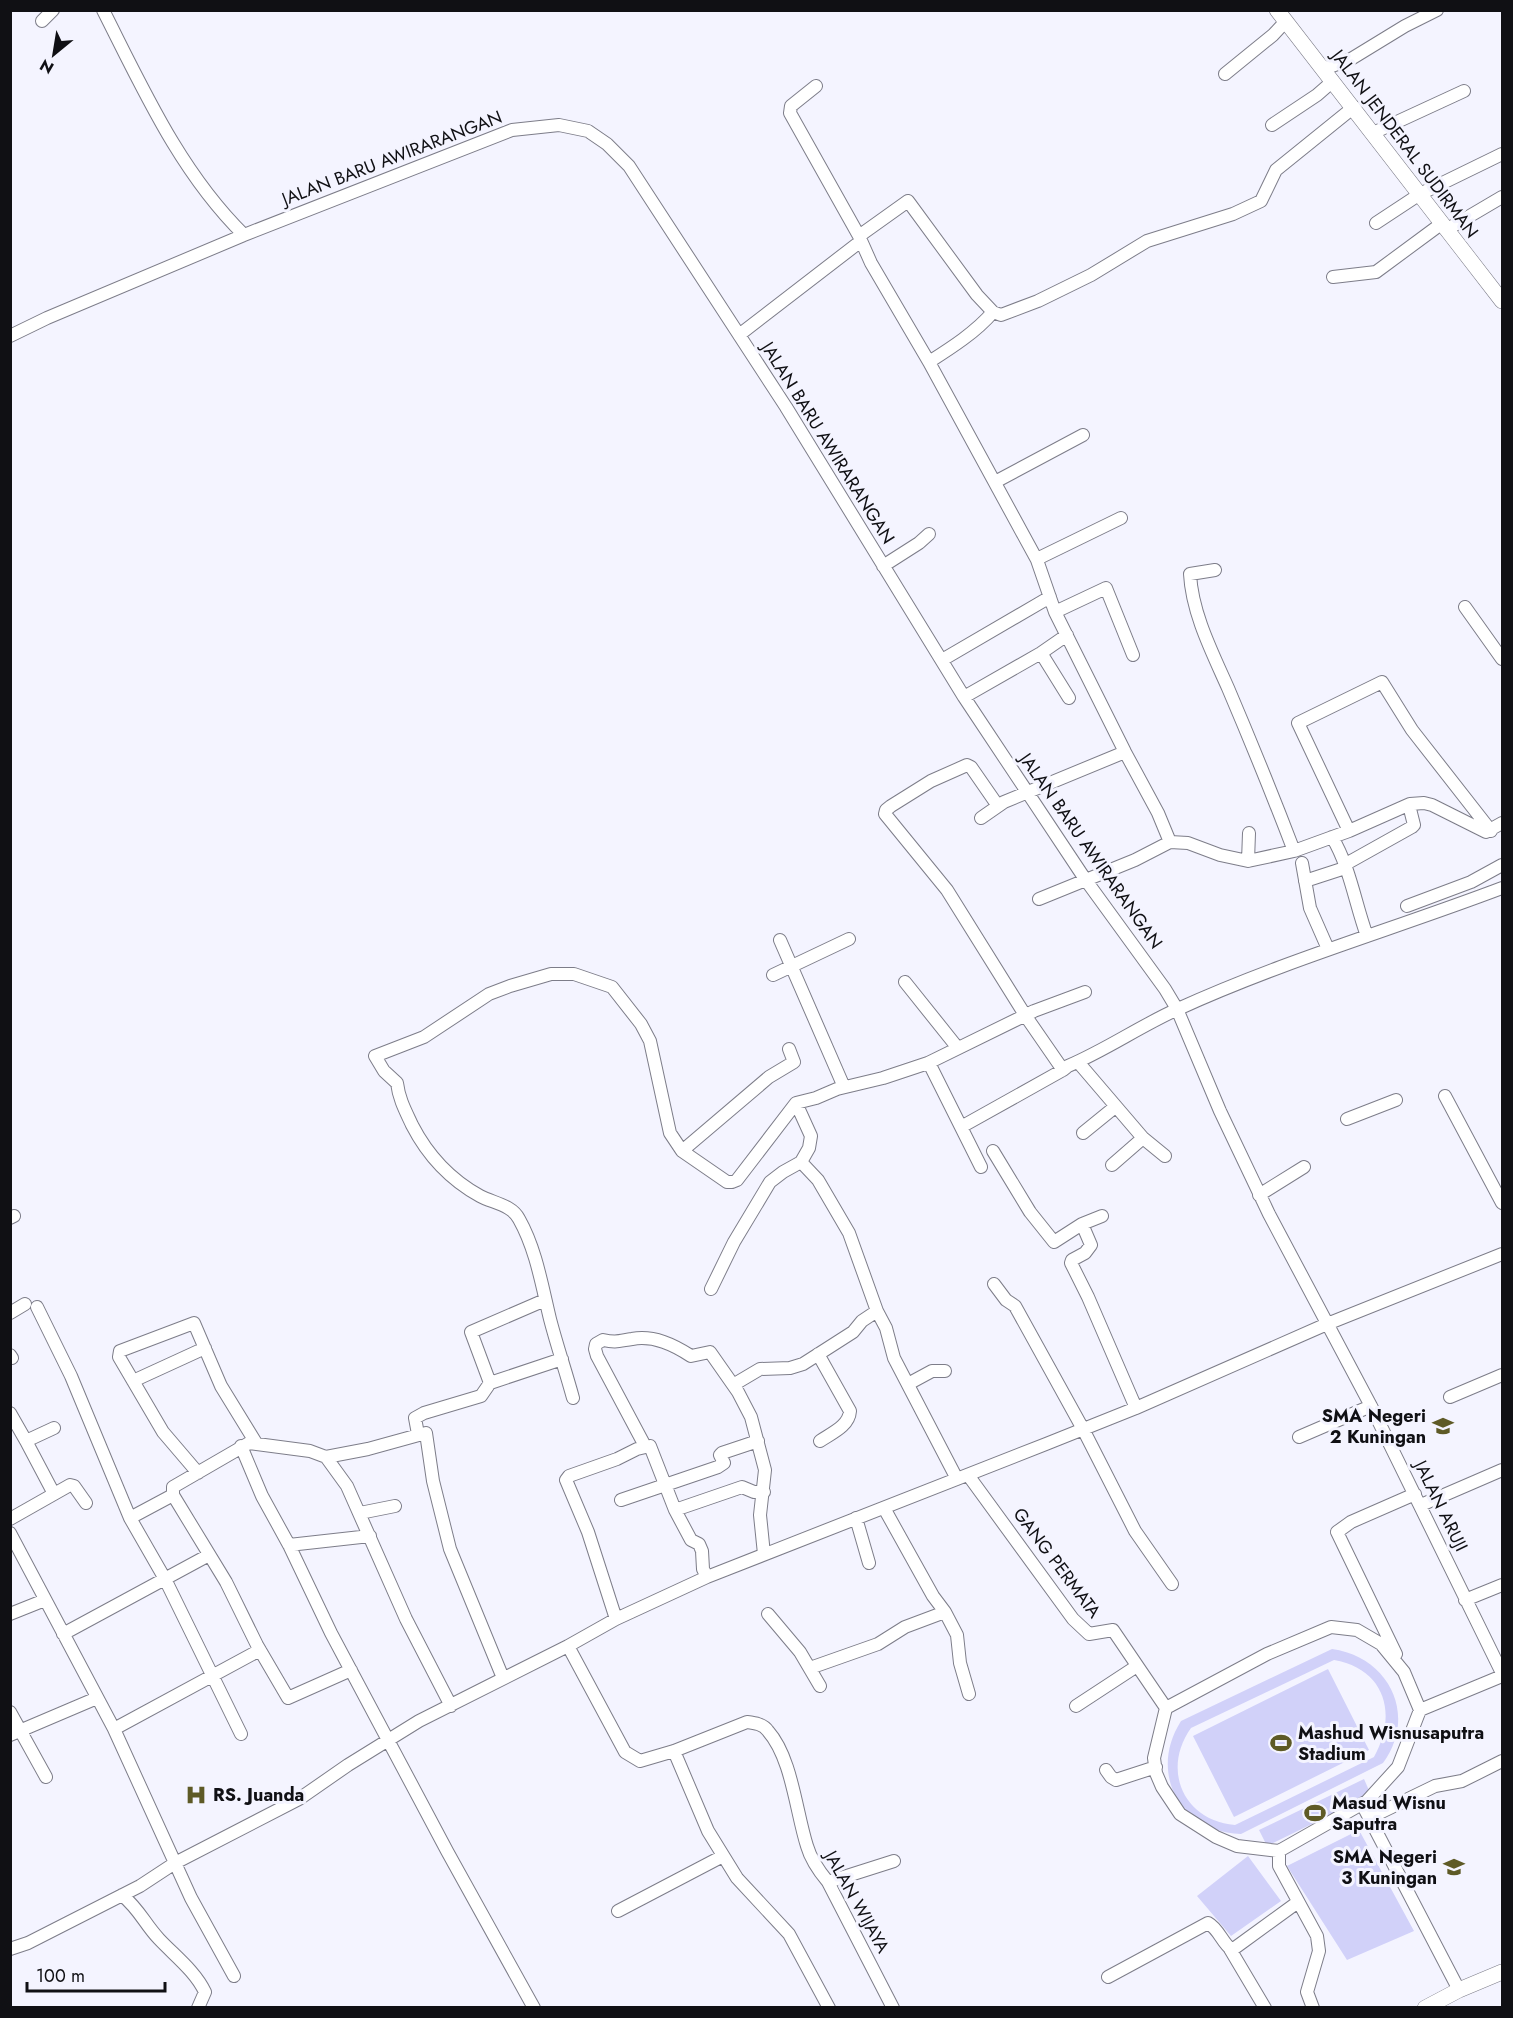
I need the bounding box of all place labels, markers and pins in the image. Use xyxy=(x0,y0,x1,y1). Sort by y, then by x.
place label: SMA Negeri 2 Kuningan xyxy=(1322,1403,1426,1450)
school or university icon: SMA Negeri 2 Kuningan xyxy=(1431,1414,1455,1438)
place label: Mashud Wisnusaputra Stadium xyxy=(1298,1720,1484,1767)
sports icon: Mashud Wisnusaputra Stadium xyxy=(1269,1731,1293,1755)
place label: RS. Juanda xyxy=(213,1782,304,1808)
hospital icon: RS. Juanda xyxy=(184,1783,208,1807)
place label: Masud Wisnu Saputra xyxy=(1332,1790,1446,1837)
sports icon: Masud Wisnu Saputra xyxy=(1303,1801,1327,1825)
place label: SMA Negeri 3 Kuningan xyxy=(1333,1844,1437,1891)
school or university icon: SMA Negeri 3 Kuningan xyxy=(1442,1855,1466,1879)

